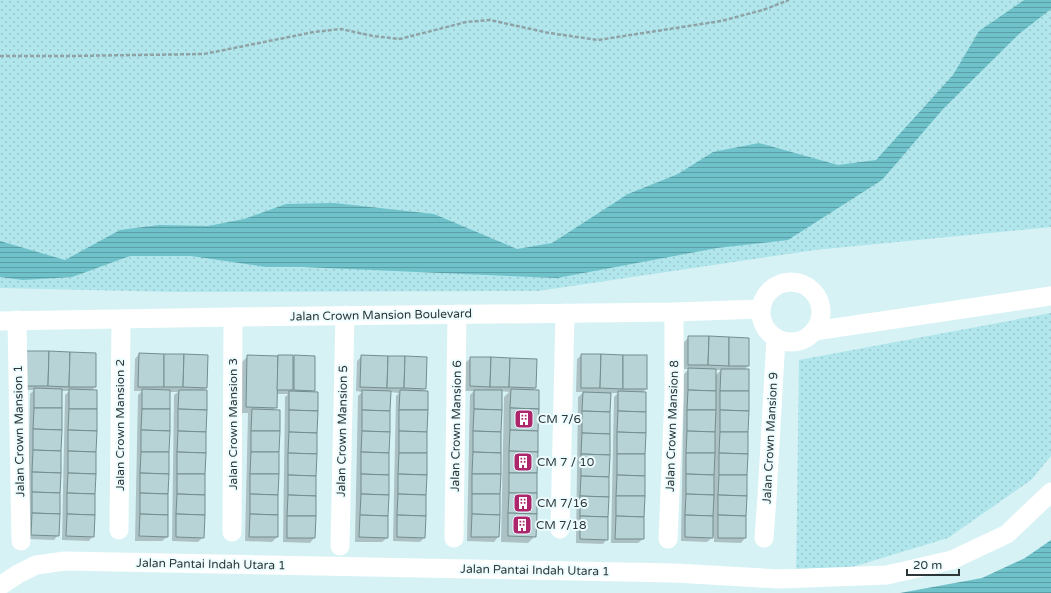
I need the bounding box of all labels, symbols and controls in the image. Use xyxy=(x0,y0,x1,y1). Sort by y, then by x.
street label: Jalan Crown Mansion Boulevard xyxy=(290,306,472,324)
street label: Jalan Crown Mansion 3 xyxy=(226,358,240,490)
street label: Jalan Crown Mansion 2 xyxy=(113,359,127,491)
street label: Jalan Crown Mansion 6 xyxy=(448,360,464,492)
street label: Jalan Crown Mansion 8 xyxy=(663,360,681,492)
street label: Jalan Crown Mansion 1 xyxy=(11,365,27,497)
street label: Jalan Crown Mansion 5 xyxy=(334,365,350,497)
street label: Jalan Crown Mansion 9 xyxy=(760,372,780,504)
building icon: CM 7/6 xyxy=(513,408,535,430)
place label: CM 7/6 xyxy=(538,412,581,426)
building icon: CM 7 / 10 xyxy=(512,451,534,473)
place label: CM 7 / 10 xyxy=(537,455,595,469)
building icon: CM 7/16 xyxy=(512,492,534,514)
place label: CM 7/16 xyxy=(537,496,588,510)
building icon: CM 7/18 xyxy=(511,514,533,536)
place label: CM 7/18 xyxy=(536,518,587,532)
scale bar xyxy=(907,551,959,577)
street label: Jalan Pantai Indah Utara 1 xyxy=(136,556,286,572)
text: 20 m xyxy=(913,558,942,572)
street label: Jalan Pantai Indah Utara 1 xyxy=(460,562,610,578)

